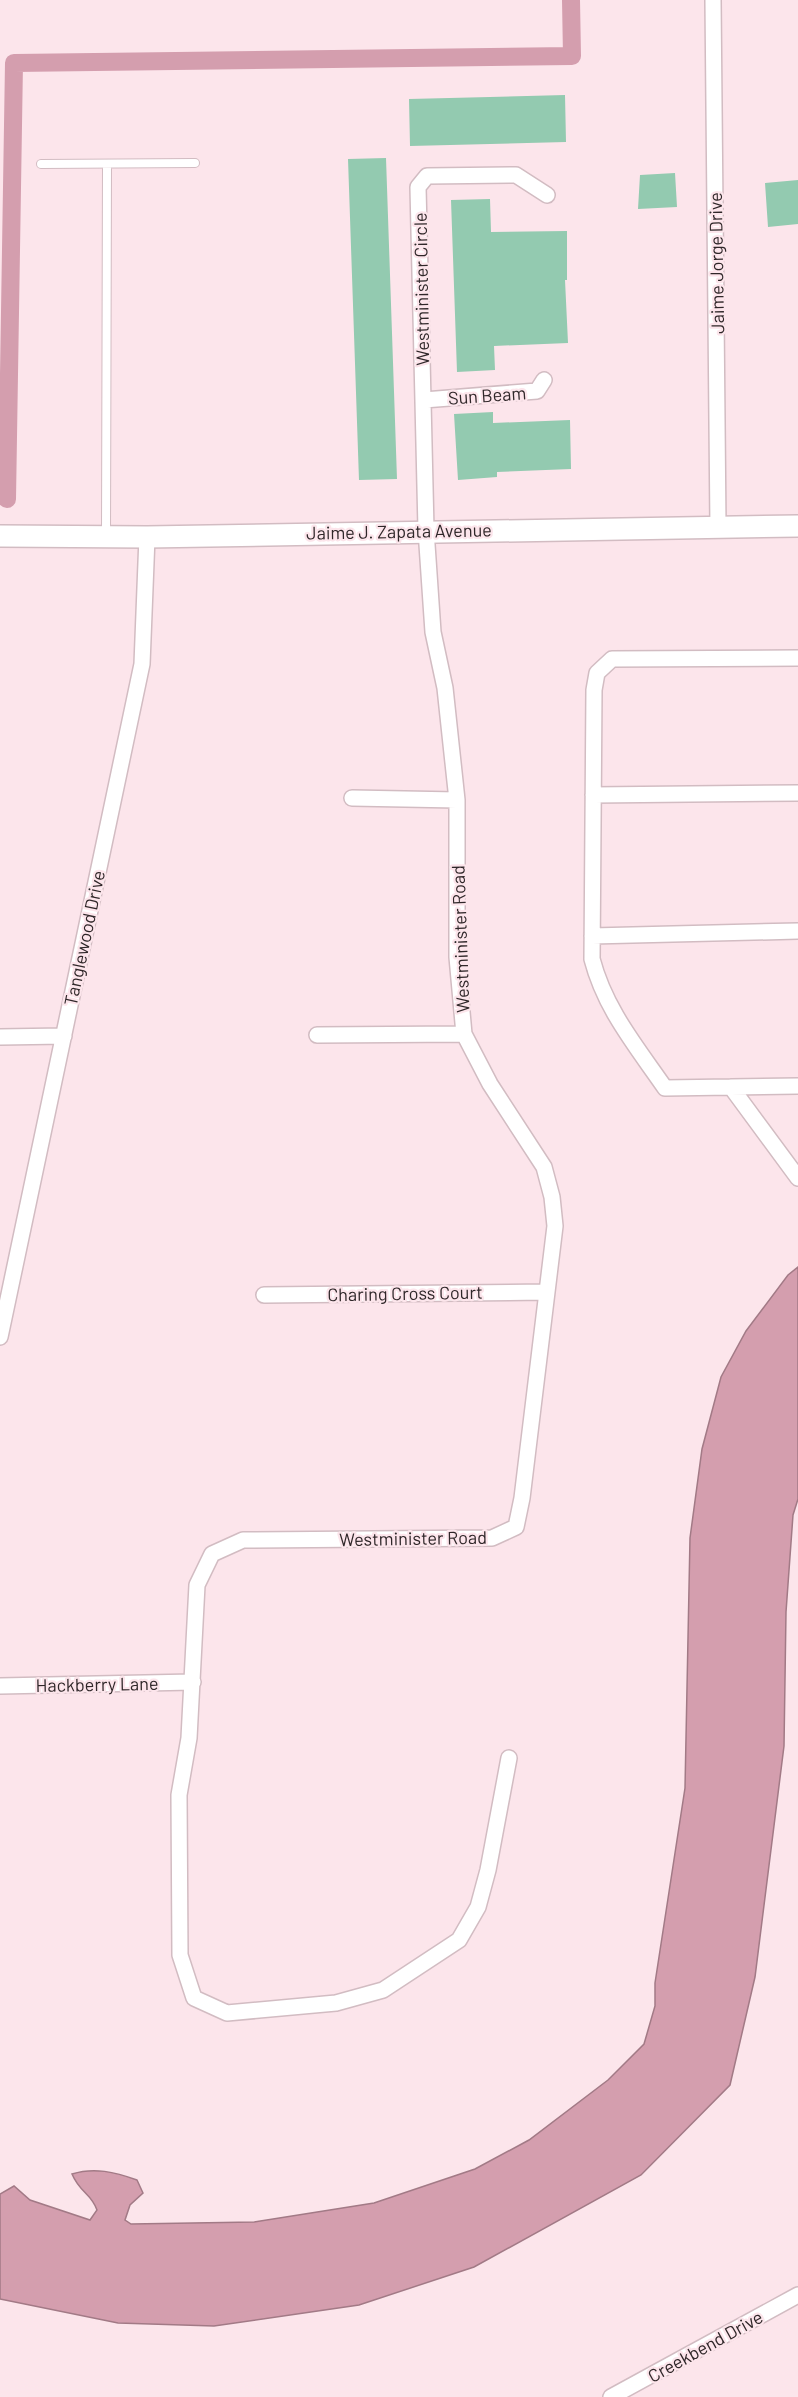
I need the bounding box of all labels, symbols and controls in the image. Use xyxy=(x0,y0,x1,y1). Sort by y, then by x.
street label: Jaime Jorge Drive xyxy=(704,192,728,334)
street label: Westminister Circle xyxy=(409,212,433,366)
street label: Sun Beam xyxy=(447,381,527,409)
street label: Jaime J. Zapata Avenue xyxy=(306,518,492,544)
street label: Westminister Road xyxy=(446,865,474,1013)
street label: Tanglewood Drive xyxy=(59,868,109,1008)
street label: Charing Cross Court xyxy=(327,1281,483,1305)
street label: Westminister Road xyxy=(339,1526,487,1550)
street label: Hackberry Lane xyxy=(35,1672,159,1696)
street label: Creekbend Drive xyxy=(644,2305,766,2387)

